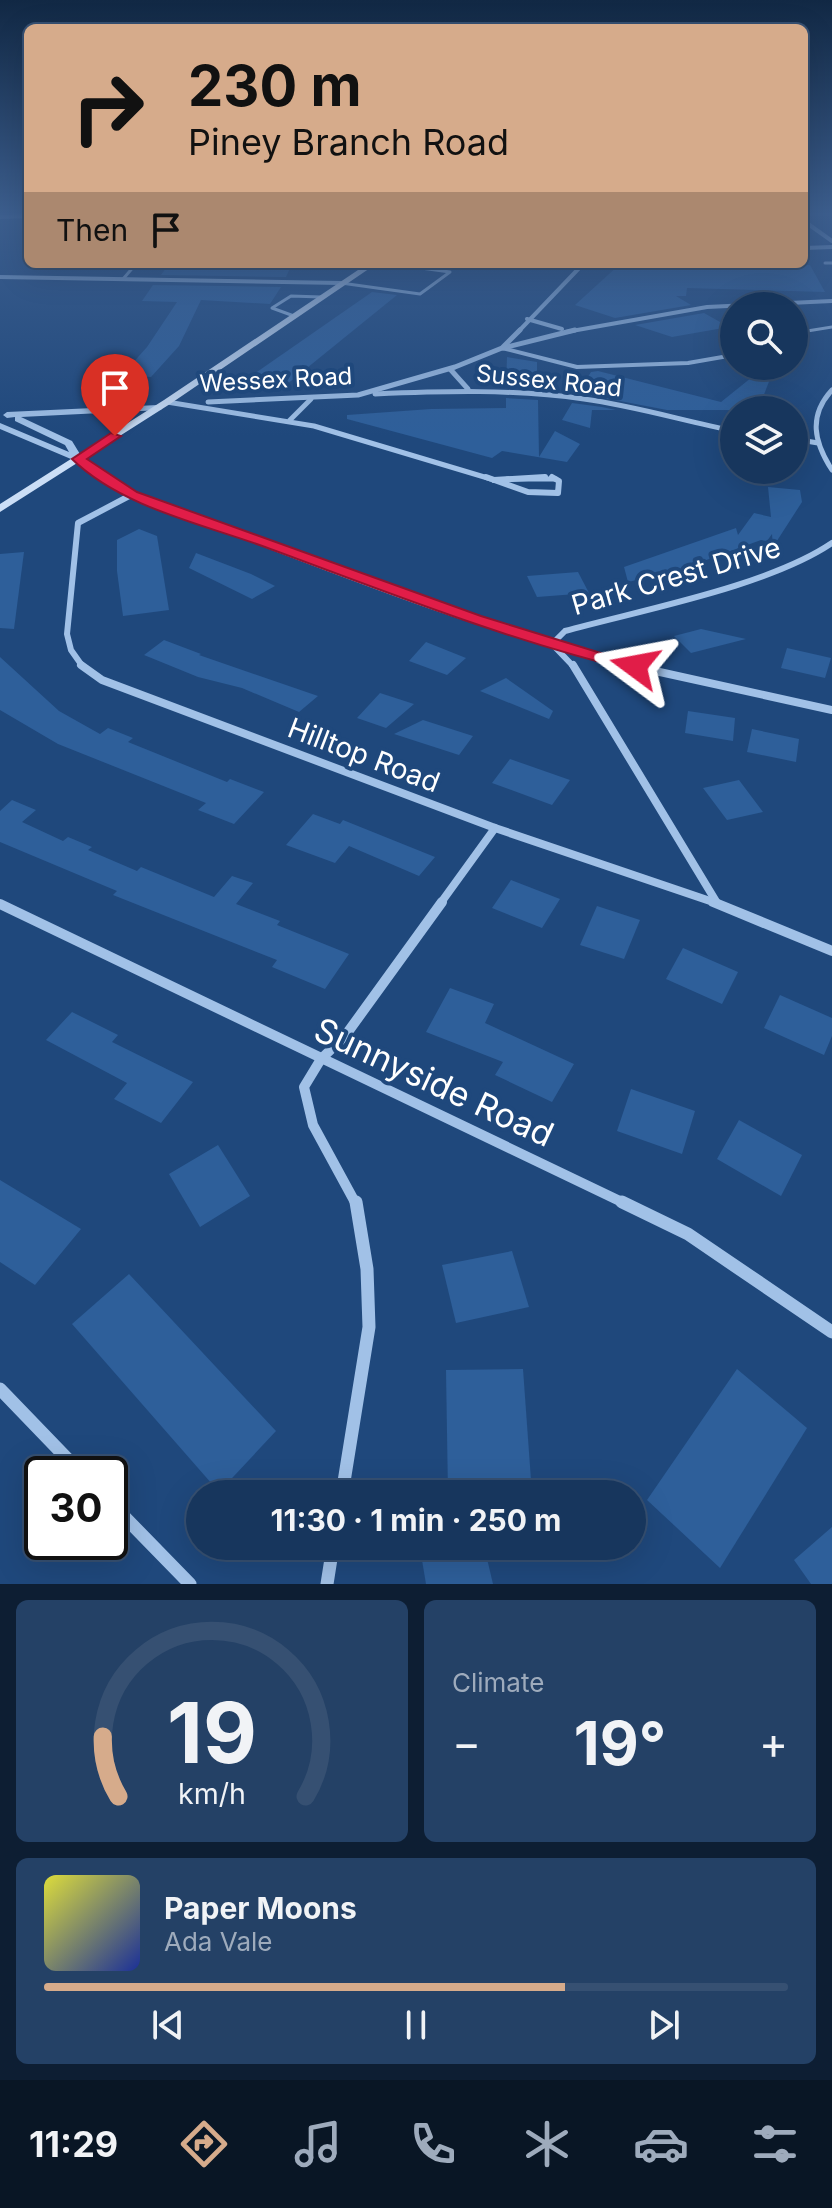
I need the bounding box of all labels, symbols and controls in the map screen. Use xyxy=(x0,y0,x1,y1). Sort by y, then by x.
text: 230 m xyxy=(188,52,362,120)
icon: right xyxy=(56,56,160,160)
text: Piney Branch Road xyxy=(188,120,509,164)
icon: arrive xyxy=(144,208,188,252)
text: Then xyxy=(56,212,128,248)
map controls xyxy=(720,292,808,484)
button: search xyxy=(720,292,808,380)
pin xyxy=(81,354,149,436)
street label: Sussex Road xyxy=(475,358,623,403)
street label: Wessex Road xyxy=(199,361,353,398)
icon: arrive xyxy=(93,366,137,410)
button: layers xyxy=(720,396,808,484)
street label: Park Crest Drive xyxy=(568,530,784,622)
position arrow xyxy=(593,624,677,708)
street label: Hilltop Road xyxy=(283,710,445,800)
street label: Sunnyside Road xyxy=(308,1008,560,1155)
speed limit sign: 30 xyxy=(24,1456,128,1560)
text: 11:30 · 1 min · 250 m xyxy=(271,1502,561,1538)
text: Climate xyxy=(452,1667,544,1698)
text: 19 xyxy=(167,1682,257,1783)
text: 19° xyxy=(574,1707,666,1779)
text: − xyxy=(452,1716,481,1770)
text: + xyxy=(759,1716,788,1770)
text: km/h xyxy=(178,1776,246,1811)
text: Paper Moons xyxy=(164,1890,357,1926)
text: Ada Vale xyxy=(164,1926,272,1957)
icon: previous xyxy=(146,2003,190,2047)
icon: pause xyxy=(394,2003,438,2047)
icon: next xyxy=(642,2003,686,2047)
icon: directions xyxy=(176,2116,232,2172)
icon: music xyxy=(290,2116,346,2172)
icon: phone xyxy=(405,2116,461,2172)
icon: climate xyxy=(519,2116,575,2172)
icon: car xyxy=(633,2116,689,2172)
icon: filters xyxy=(747,2116,803,2172)
text: 11:29 xyxy=(29,2122,118,2166)

